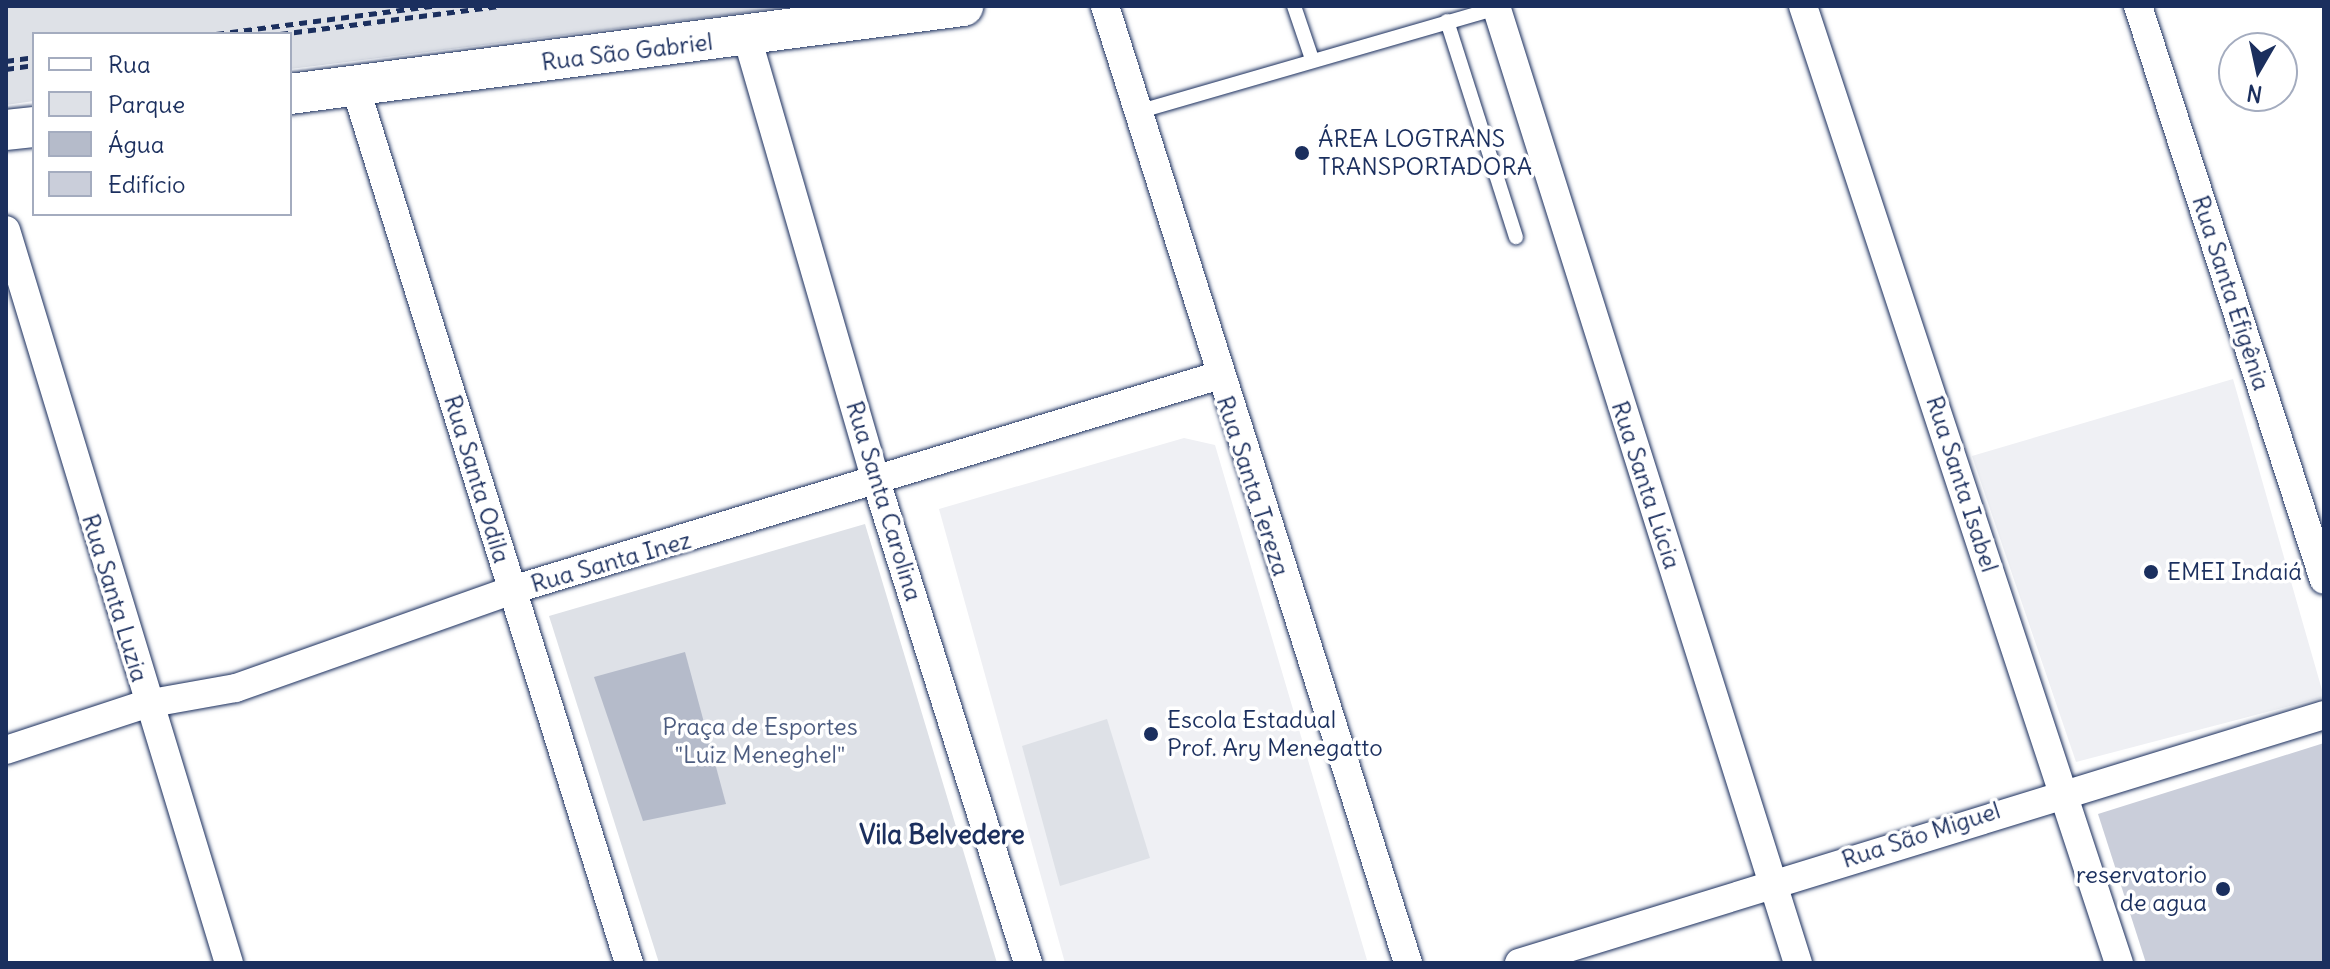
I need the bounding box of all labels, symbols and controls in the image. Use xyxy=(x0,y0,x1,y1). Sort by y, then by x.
street label: Rua São Gabriel xyxy=(540,27,714,77)
legend xyxy=(32,32,292,216)
north arrow xyxy=(2218,32,2298,112)
text: Rua xyxy=(108,49,151,79)
text: N xyxy=(2245,79,2264,109)
text: Parque xyxy=(108,89,185,119)
place label: ÁREA LOGTRANS TRANSPORTADORA xyxy=(1318,125,1532,181)
text: Água xyxy=(108,129,164,159)
marker: ÁREA LOGTRANS TRANSPORTADORA xyxy=(1293,144,1311,162)
text: Edifício xyxy=(108,169,186,199)
street label: Rua Santa Efigênia xyxy=(2186,192,2276,394)
street label: Rua Santa Odila xyxy=(438,392,516,566)
street label: Rua Santa Tereza xyxy=(1210,392,1296,580)
street label: Rua Santa Isabel xyxy=(1920,392,2004,576)
street label: Rua Santa Carolina xyxy=(840,398,928,604)
street label: Rua Santa Lúcia xyxy=(1605,398,1687,572)
street label: Rua Santa Luzia xyxy=(76,511,154,685)
street label: Rua Santa Inez xyxy=(528,525,694,599)
place label: EMEI Indaiá xyxy=(2167,558,2302,586)
marker: EMEI Indaiá xyxy=(2142,563,2160,581)
place label: Escola Estadual Prof. Ary Menegatto xyxy=(1167,706,1383,762)
park label: Praça de Esportes "Luiz Meneghel" xyxy=(662,713,858,769)
marker: Escola Estadual Prof. Ary Menegatto xyxy=(1142,725,1160,743)
street label: Rua São Miguel xyxy=(1838,796,2004,874)
district label: Vila Belvedere xyxy=(859,819,1025,851)
place label: reservatorio de agua xyxy=(2076,861,2207,917)
marker: reservatorio de agua xyxy=(2214,880,2232,898)

